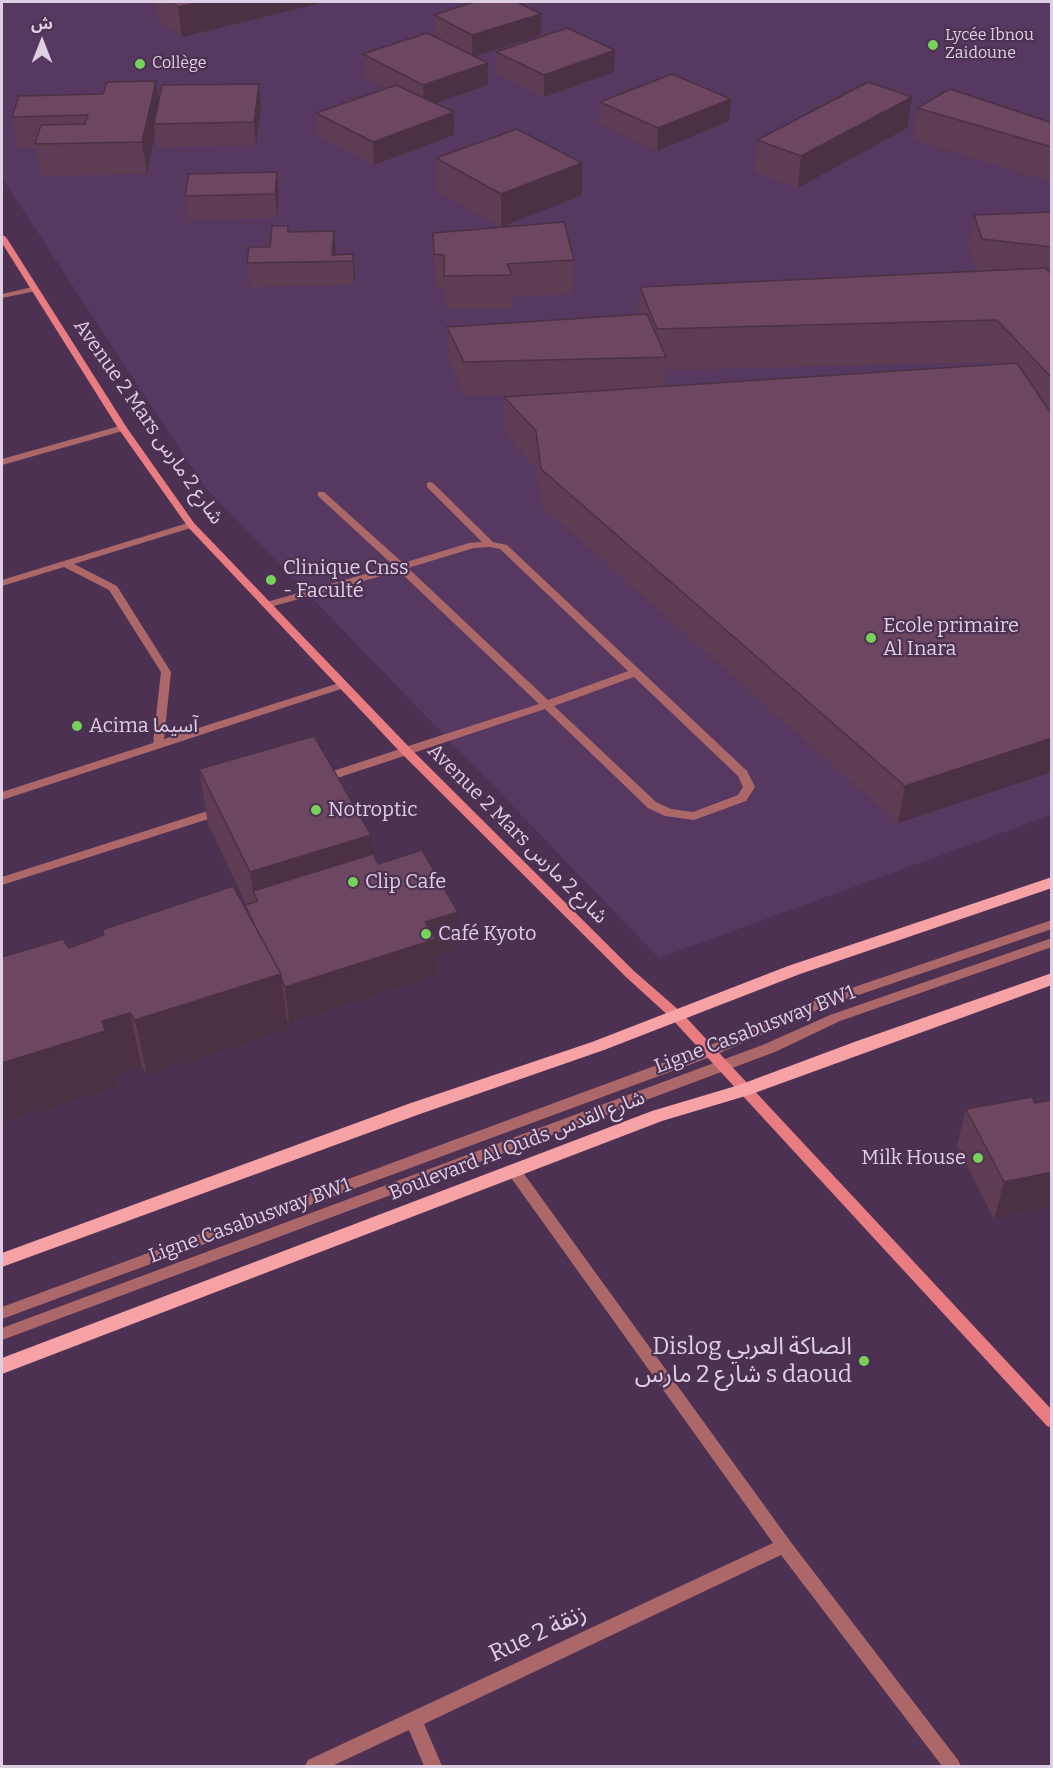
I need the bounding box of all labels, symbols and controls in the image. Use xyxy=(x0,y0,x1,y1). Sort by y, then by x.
north arrow xyxy=(12,12,72,72)
text: ش xyxy=(31,14,53,33)
place label: Lycée Ibnou Zaidoune xyxy=(945,26,1034,64)
marker: Lycée Ibnou Zaidoune xyxy=(926,38,940,52)
place label: Collège xyxy=(152,54,207,74)
marker: Collège xyxy=(133,57,147,71)
street label: Avenue 2 Mars شارع 2 مارس xyxy=(68,315,228,529)
place label: Clinique Cnss - Faculté xyxy=(283,556,409,603)
marker: Clinique Cnss - Faculté xyxy=(264,573,278,587)
place label: Ecole primaire Al Inara xyxy=(883,614,1019,661)
marker: Ecole primaire Al Inara xyxy=(864,631,878,645)
place label: Acima آسيما xyxy=(89,714,198,738)
marker: Acima آسيما xyxy=(70,719,84,733)
street label: Avenue 2 Mars شارع 2 مارس xyxy=(422,739,612,929)
place label: Notroptic xyxy=(328,798,417,822)
marker: Notroptic xyxy=(309,803,323,817)
place label: Clip Cafe xyxy=(365,870,446,894)
marker: Clip Cafe xyxy=(346,875,360,889)
place label: Café Kyoto xyxy=(438,922,537,946)
marker: Café Kyoto xyxy=(419,927,433,941)
street label: Ligne Casabusway BW1 xyxy=(651,981,859,1079)
street label: Boulevard Al Quds شارع القدس xyxy=(386,1086,648,1206)
place label: Milk House xyxy=(861,1146,966,1170)
marker: Milk House xyxy=(971,1151,985,1165)
street label: Ligne Casabusway BW1 xyxy=(146,1173,354,1269)
place label: Dislog الصاكة العربي شارع 2 مارس s daoud xyxy=(635,1333,852,1389)
marker: Dislog الصاكة العربي شارع 2 مارس s daoud xyxy=(857,1354,871,1368)
street label: Rue 2 زنقة xyxy=(485,1599,591,1669)

